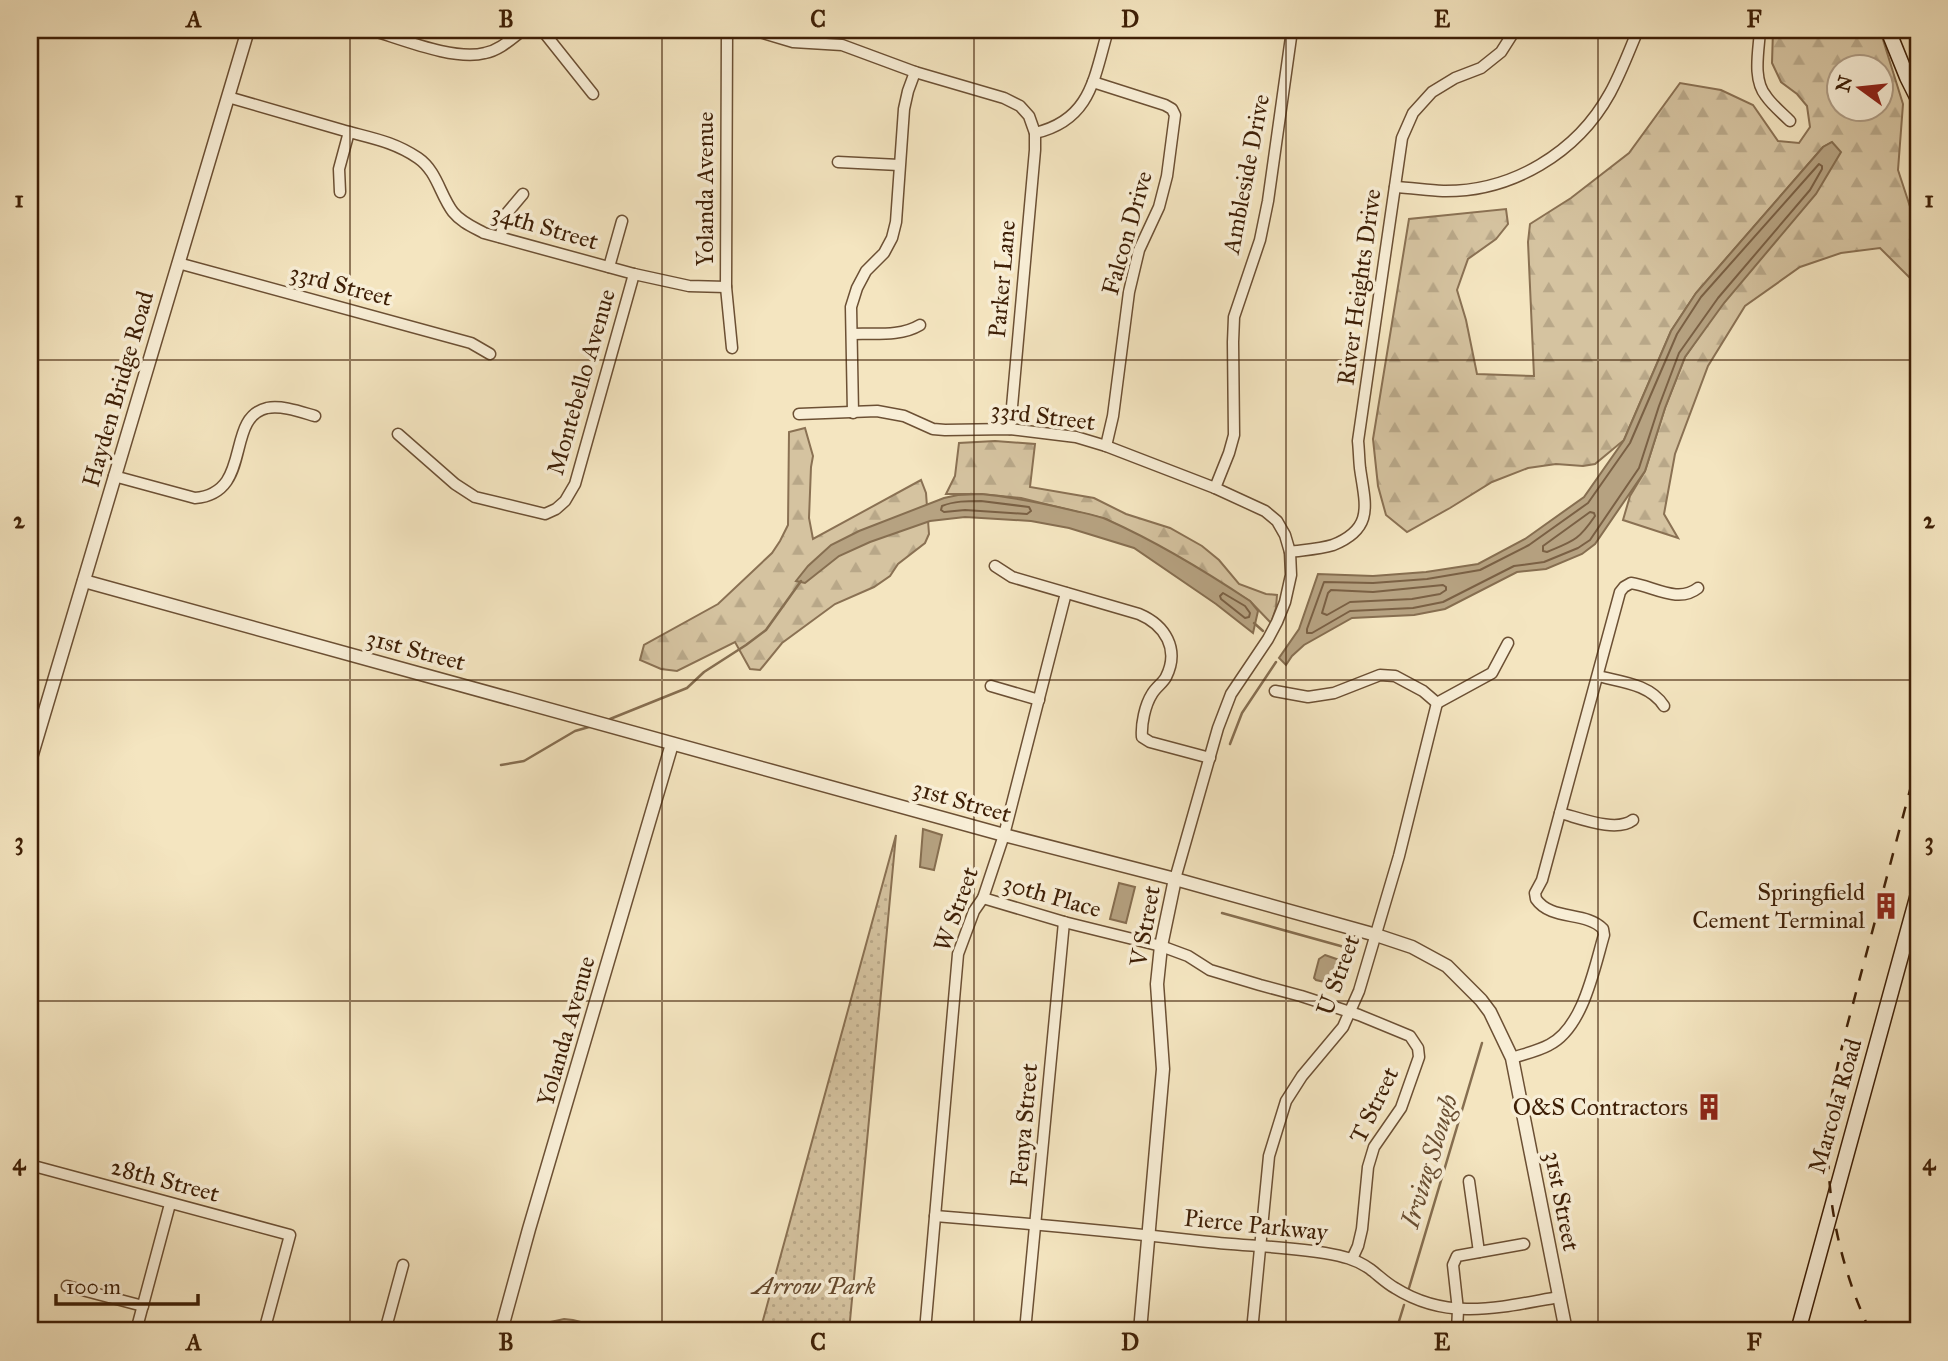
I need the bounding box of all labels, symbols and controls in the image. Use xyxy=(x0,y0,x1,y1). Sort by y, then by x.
text: A xyxy=(184,5,202,33)
text: B xyxy=(498,5,514,33)
text: C xyxy=(810,5,826,33)
text: D xyxy=(1121,5,1139,33)
text: E xyxy=(1434,5,1451,33)
text: F xyxy=(1746,5,1762,33)
north arrow xyxy=(1826,52,1896,122)
text: N xyxy=(1831,73,1857,94)
street label: Ambleside Drive xyxy=(1216,92,1276,257)
street label: Yolanda Avenue xyxy=(690,112,720,266)
street label: Falcon Drive xyxy=(1095,167,1159,299)
text: 1 xyxy=(14,185,24,213)
text: 1 xyxy=(1924,185,1934,213)
street label: River Heights Drive xyxy=(1330,187,1388,387)
street label: 34th Street xyxy=(488,197,602,257)
street label: Parker Lane xyxy=(982,219,1022,339)
street label: 33rd Street xyxy=(286,257,396,313)
street label: Montebello Avenue xyxy=(540,286,622,478)
street label: Hayden Bridge Road xyxy=(76,287,160,491)
street label: 33rd Street xyxy=(989,395,1097,437)
text: 2 xyxy=(13,506,25,534)
text: 2 xyxy=(1923,506,1935,534)
street label: 31st Street xyxy=(363,622,469,678)
street label: 31st Street xyxy=(909,773,1015,829)
text: 3 xyxy=(14,827,24,856)
text: 3 xyxy=(1924,827,1934,856)
street label: W Street xyxy=(927,862,985,955)
street label: 30th Place xyxy=(999,868,1105,924)
place label: Springfield Cement Terminal xyxy=(1692,877,1866,935)
street label: V Street xyxy=(1123,883,1167,970)
building icon: Springfield Cement Terminal xyxy=(1871,891,1901,921)
street label: U Street xyxy=(1310,930,1367,1019)
street label: Yolanda Avenue xyxy=(530,952,602,1110)
street label: Marcola Road xyxy=(1801,1035,1869,1177)
street label: T Street xyxy=(1343,1061,1406,1148)
street label: Fenya Street xyxy=(1004,1062,1044,1188)
water label: Irving Slough xyxy=(1393,1090,1465,1233)
place label: O&S Contractors xyxy=(1513,1092,1688,1122)
building icon: O&S Contractors xyxy=(1694,1092,1724,1122)
text: 4 xyxy=(13,1148,27,1176)
text: 4 xyxy=(1923,1148,1937,1176)
street label: 31st Street xyxy=(1538,1149,1586,1254)
street label: 28th Street xyxy=(107,1151,223,1209)
street label: Pierce Parkway xyxy=(1183,1203,1330,1248)
scale bar xyxy=(56,1263,198,1307)
park label: Arrow Park xyxy=(749,1271,876,1301)
text: 100 m xyxy=(66,1274,121,1300)
text: A xyxy=(184,1328,202,1356)
text: B xyxy=(498,1328,514,1356)
text: C xyxy=(810,1328,826,1356)
text: D xyxy=(1121,1328,1139,1356)
text: E xyxy=(1434,1328,1451,1356)
text: F xyxy=(1746,1328,1762,1356)

